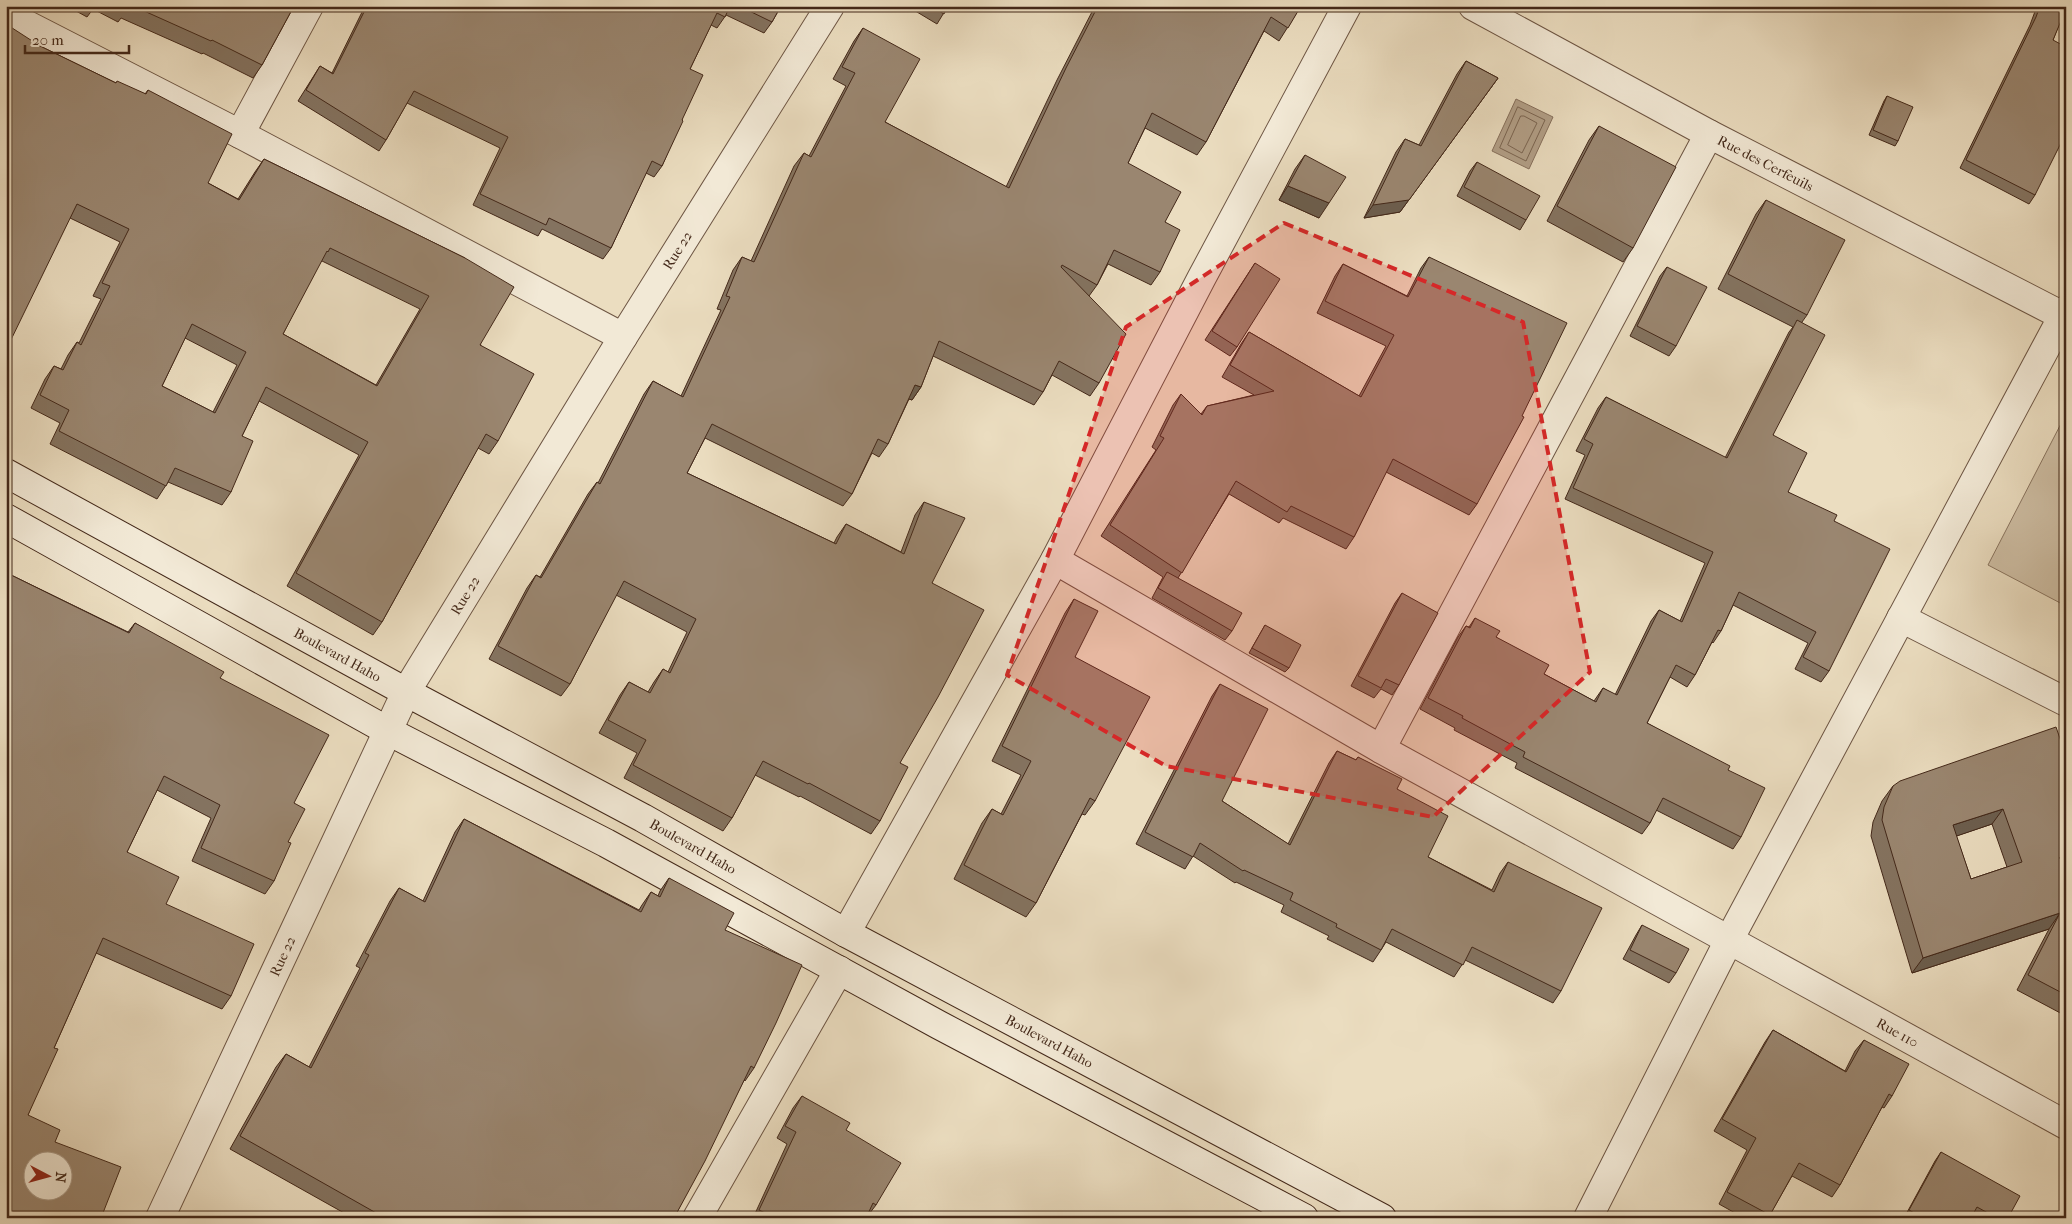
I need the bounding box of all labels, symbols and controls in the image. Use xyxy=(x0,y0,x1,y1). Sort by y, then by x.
scale bar xyxy=(25,22,129,54)
text: 20 m xyxy=(32,31,64,49)
street label: Rue des Cerfeuils xyxy=(1715,131,1816,195)
street label: Rue 22 xyxy=(659,228,696,273)
street label: Rue 22 xyxy=(447,573,483,618)
street label: Boulevard Haho xyxy=(291,624,384,685)
street label: Boulevard Haho xyxy=(647,815,739,878)
street label: Rue 22 xyxy=(266,934,299,979)
street label: Boulevard Haho xyxy=(1003,1011,1096,1071)
street label: Rue 110 xyxy=(1873,1014,1921,1051)
north arrow xyxy=(22,1152,72,1202)
text: N xyxy=(51,1171,69,1184)

